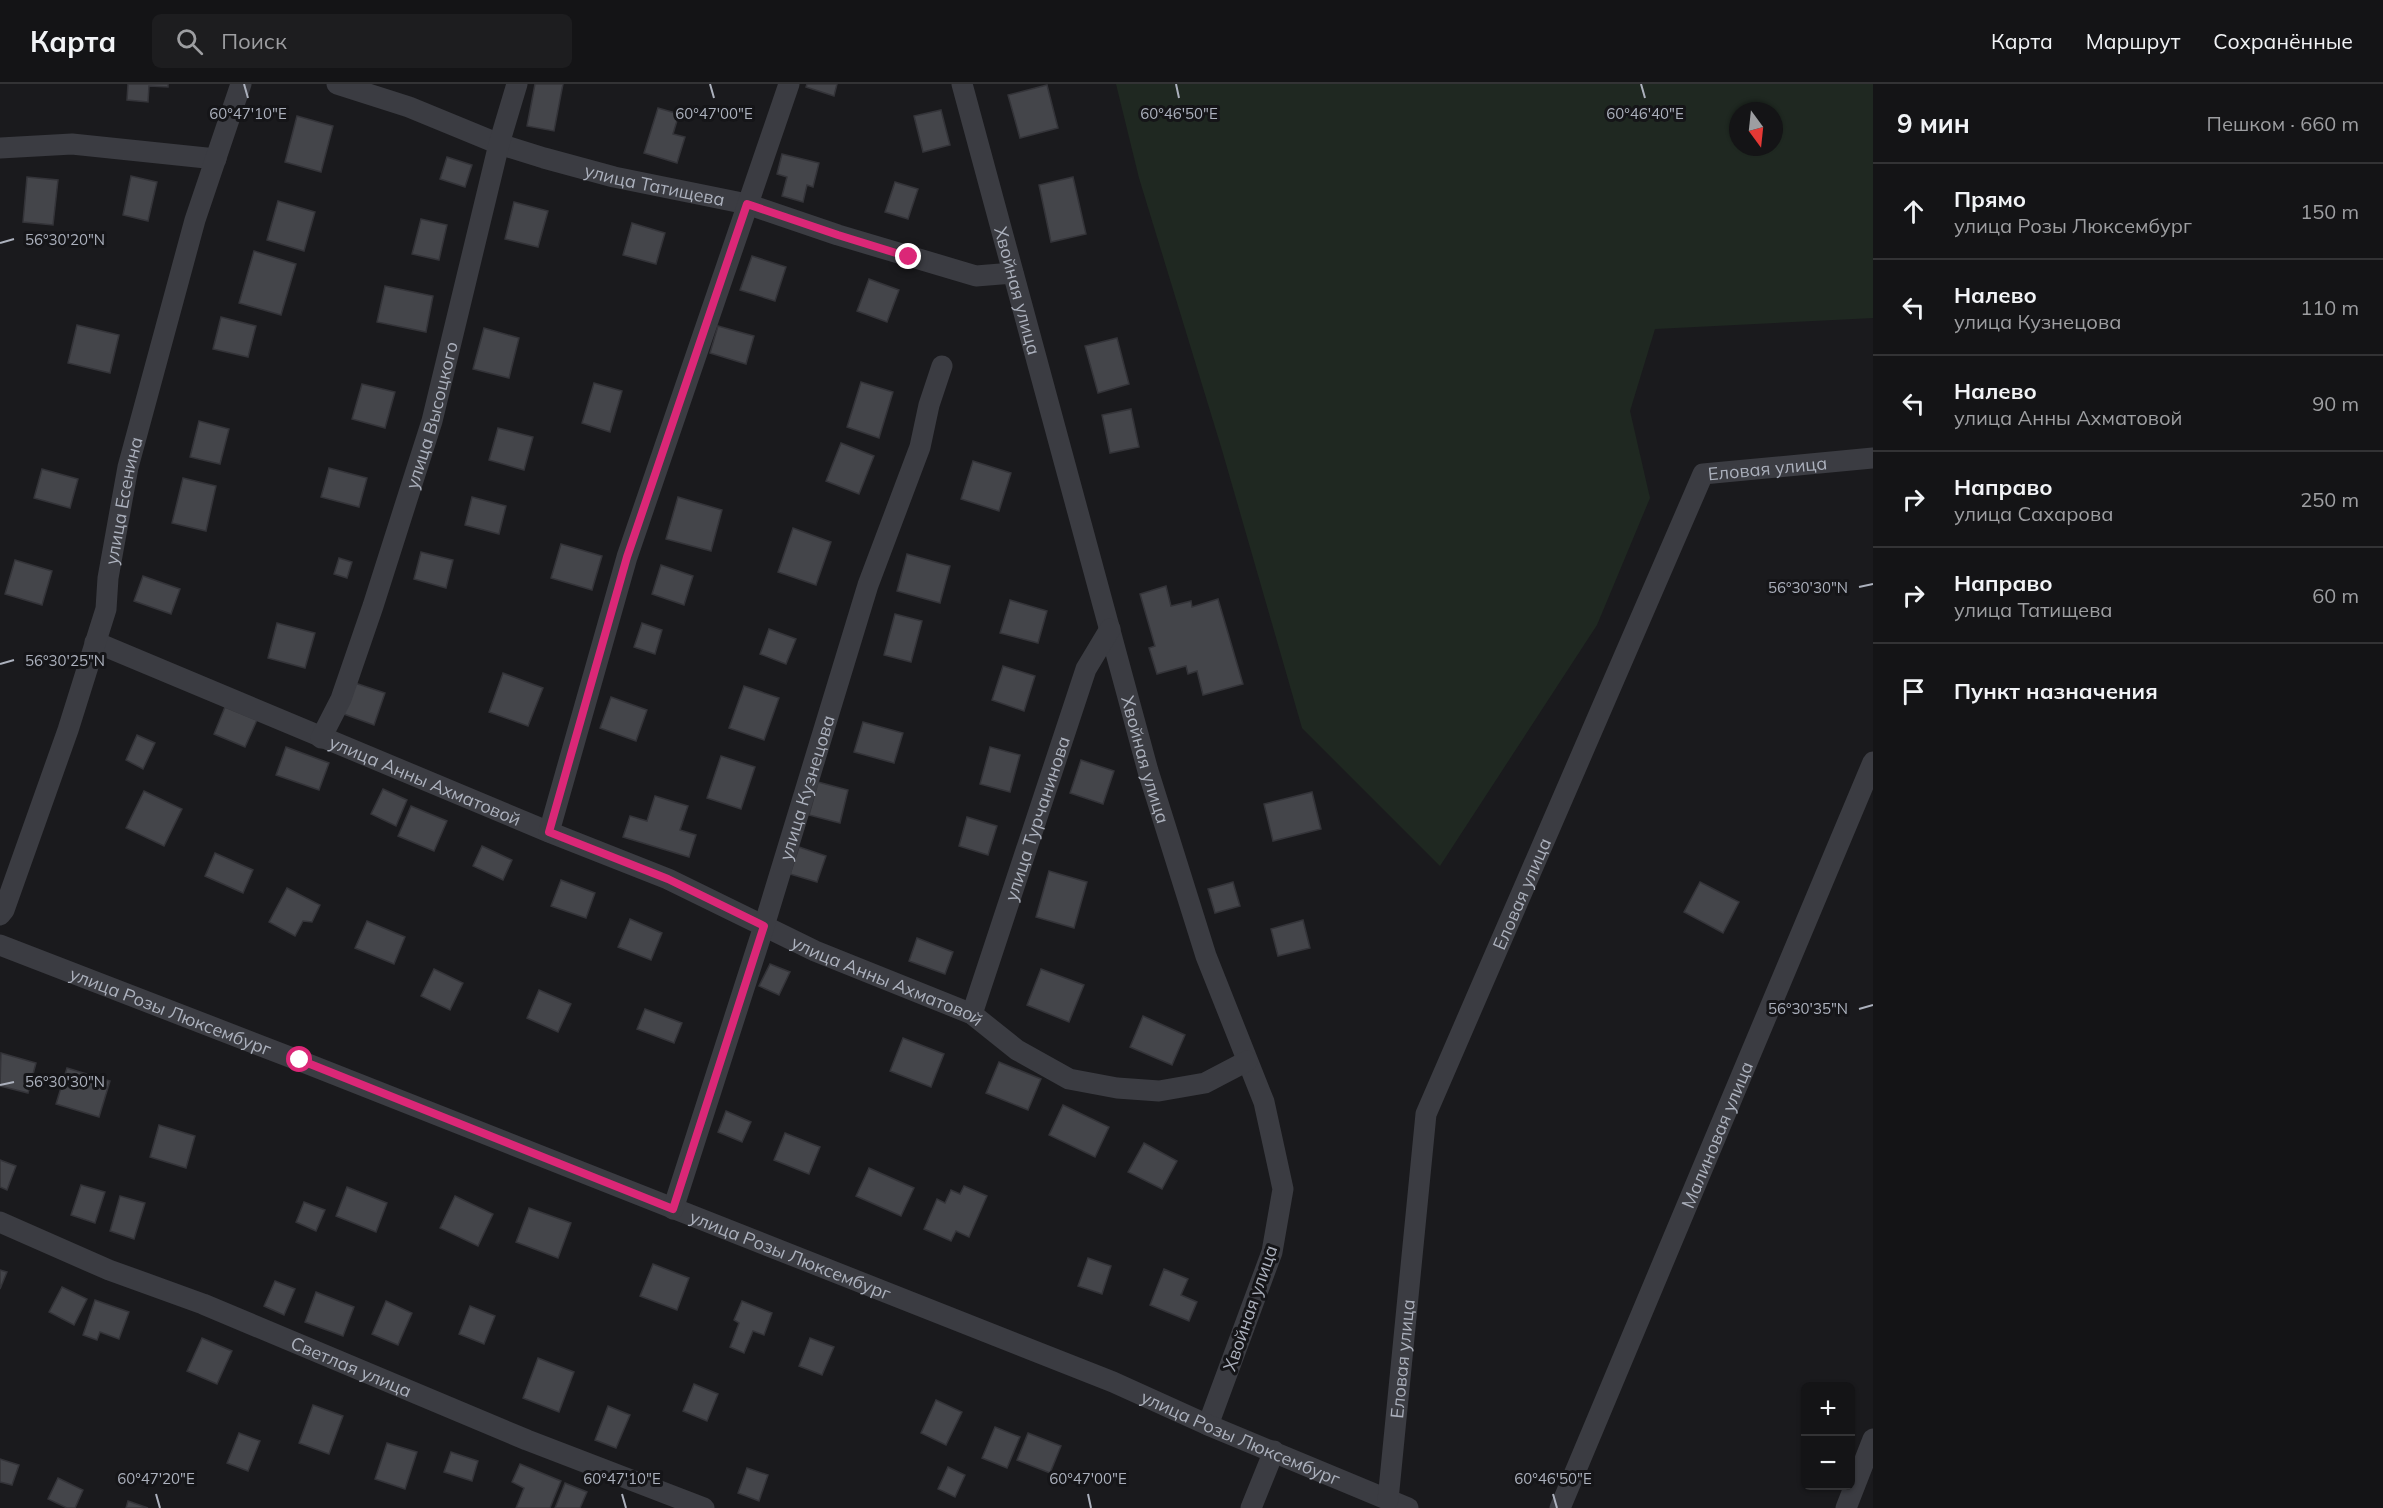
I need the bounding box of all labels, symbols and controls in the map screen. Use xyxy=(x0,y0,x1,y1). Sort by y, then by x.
search box xyxy=(152,14,572,68)
text: Карта xyxy=(30,24,116,59)
icon: search xyxy=(173,25,206,58)
text: Поиск xyxy=(221,27,287,55)
text: Карта xyxy=(1991,28,2053,54)
text: Маршрут xyxy=(2086,28,2180,54)
text: Сохранённые xyxy=(2213,28,2353,54)
north arrow xyxy=(1729,102,1783,156)
text: 60°47'10"E xyxy=(209,104,287,123)
text: 60°47'00"E xyxy=(675,104,753,123)
text: 60°46'50"E xyxy=(1140,104,1218,123)
text: 60°46'40"E xyxy=(1606,104,1684,123)
text: 9 мин xyxy=(1897,107,1970,140)
text: Пешком · 660 m xyxy=(2207,111,2359,136)
street label: улица Татищева xyxy=(582,158,727,211)
text: Прямо xyxy=(1954,185,2026,213)
icon: ahead xyxy=(1897,195,1930,228)
text: 150 m xyxy=(2300,199,2359,224)
text: улица Розы Люксембург xyxy=(1954,213,2192,238)
street label: Хвойная улица xyxy=(990,224,1046,357)
text: 56°30'20"N xyxy=(25,230,105,249)
route end xyxy=(895,243,921,269)
text: Налево xyxy=(1954,281,2037,309)
icon: left xyxy=(1897,291,1930,324)
text: 110 m xyxy=(2300,295,2359,320)
text: улица Кузнецова xyxy=(1954,309,2121,334)
street label: улица Высоцкого xyxy=(400,339,462,492)
text: Налево xyxy=(1954,377,2037,405)
icon: left xyxy=(1897,387,1930,420)
text: 90 m xyxy=(2312,391,2359,416)
text: улица Анны Ахматовой xyxy=(1954,405,2182,430)
street label: улица Есенина xyxy=(99,434,147,567)
street label: Еловая улица xyxy=(1707,451,1828,485)
text: Направо xyxy=(1954,473,2052,501)
icon: right xyxy=(1897,483,1930,516)
text: 250 m xyxy=(2300,487,2359,512)
text: улица Сахарова xyxy=(1954,501,2113,526)
text: Направо xyxy=(1954,569,2052,597)
text: 56°30'30"N xyxy=(1768,578,1848,597)
icon: right xyxy=(1897,579,1930,612)
text: 60 m xyxy=(2312,583,2359,608)
text: улица Татищева xyxy=(1954,597,2113,622)
text: 56°30'25"N xyxy=(25,651,105,670)
icon: arrive xyxy=(1897,675,1930,708)
text: Пункт назначения xyxy=(1954,677,2158,705)
street label: Хвойная улица xyxy=(1117,693,1175,826)
street label: улица Кузнецова xyxy=(773,712,839,863)
street label: улица Анны Ахматовой xyxy=(326,730,525,831)
street label: улица Турчанинова xyxy=(999,733,1075,904)
street label: Еловая улица xyxy=(1487,834,1556,953)
street label: улица Анны Ахматовой xyxy=(788,930,988,1030)
street label: улица Розы Люксембург xyxy=(67,962,275,1060)
text: 56°30'35"N xyxy=(1768,999,1848,1018)
route start xyxy=(286,1046,312,1072)
street label: Малиновая улица xyxy=(1676,1058,1758,1211)
text: 56°30'30"N xyxy=(25,1072,105,1091)
street label: улица Розы Люксембург xyxy=(687,1205,894,1305)
street label: Хвойная улица xyxy=(1218,1242,1282,1374)
street label: Еловая улица xyxy=(1385,1298,1419,1419)
street label: Светлая улица xyxy=(287,1331,415,1402)
map controls xyxy=(1801,1382,1855,1490)
button: + xyxy=(1801,1382,1855,1436)
street label: улица Розы Люксембург xyxy=(1138,1385,1344,1490)
button: − xyxy=(1801,1436,1855,1490)
text: 60°47'20"E xyxy=(117,1469,195,1488)
text: 60°47'10"E xyxy=(583,1469,661,1488)
text: 60°47'00"E xyxy=(1049,1469,1127,1488)
text: 60°46'50"E xyxy=(1514,1469,1592,1488)

